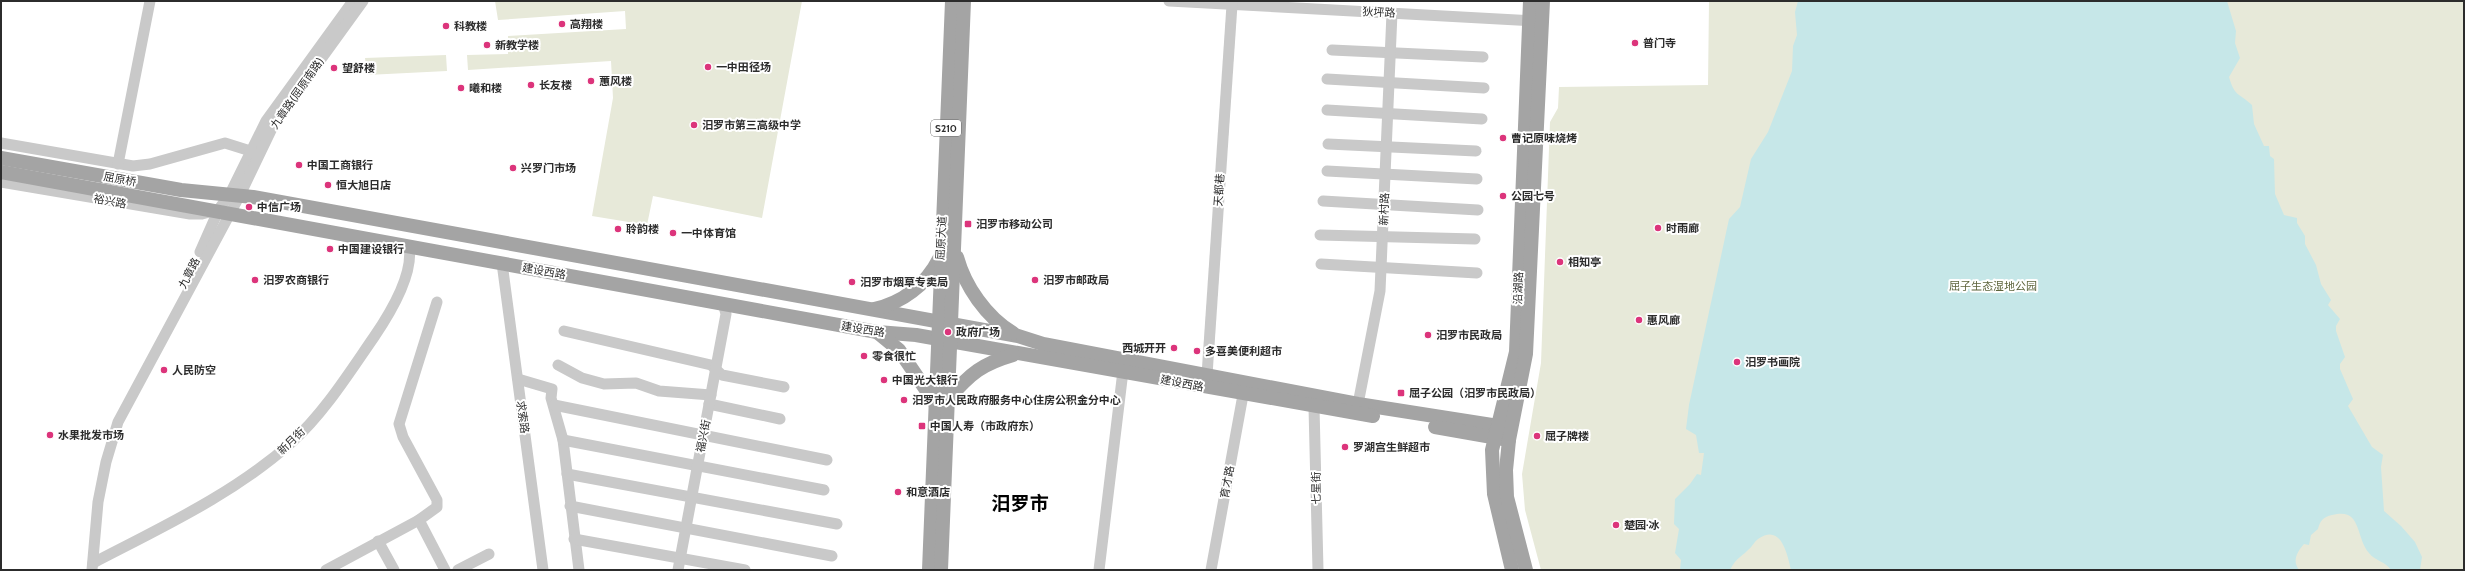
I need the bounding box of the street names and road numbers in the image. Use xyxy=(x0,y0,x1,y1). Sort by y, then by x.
street label: 狄坪路 xyxy=(1362,4,1396,20)
street label: 九章路(屈原南路) xyxy=(267,55,327,131)
road number: S210 xyxy=(931,120,961,136)
street label: 屈原桥 xyxy=(103,169,137,189)
street label: 天都巷 xyxy=(1211,173,1227,207)
street label: 裕兴路 xyxy=(93,191,127,211)
street label: 新村路 xyxy=(1376,192,1392,226)
street label: 屈原大道 xyxy=(933,216,949,260)
street label: 九章路 xyxy=(175,255,203,291)
street label: 建设西路 xyxy=(521,260,567,282)
street label: 沿湖路 xyxy=(1510,271,1526,305)
street label: 建设西路 xyxy=(840,319,886,339)
street label: 建设西路 xyxy=(1159,372,1205,394)
street label: 求索路 xyxy=(514,400,532,434)
street label: 福兴街 xyxy=(693,418,713,454)
street label: 新月街 xyxy=(274,425,308,457)
street label: 育才路 xyxy=(1217,465,1237,499)
street label: 七星街 xyxy=(1309,471,1323,505)

